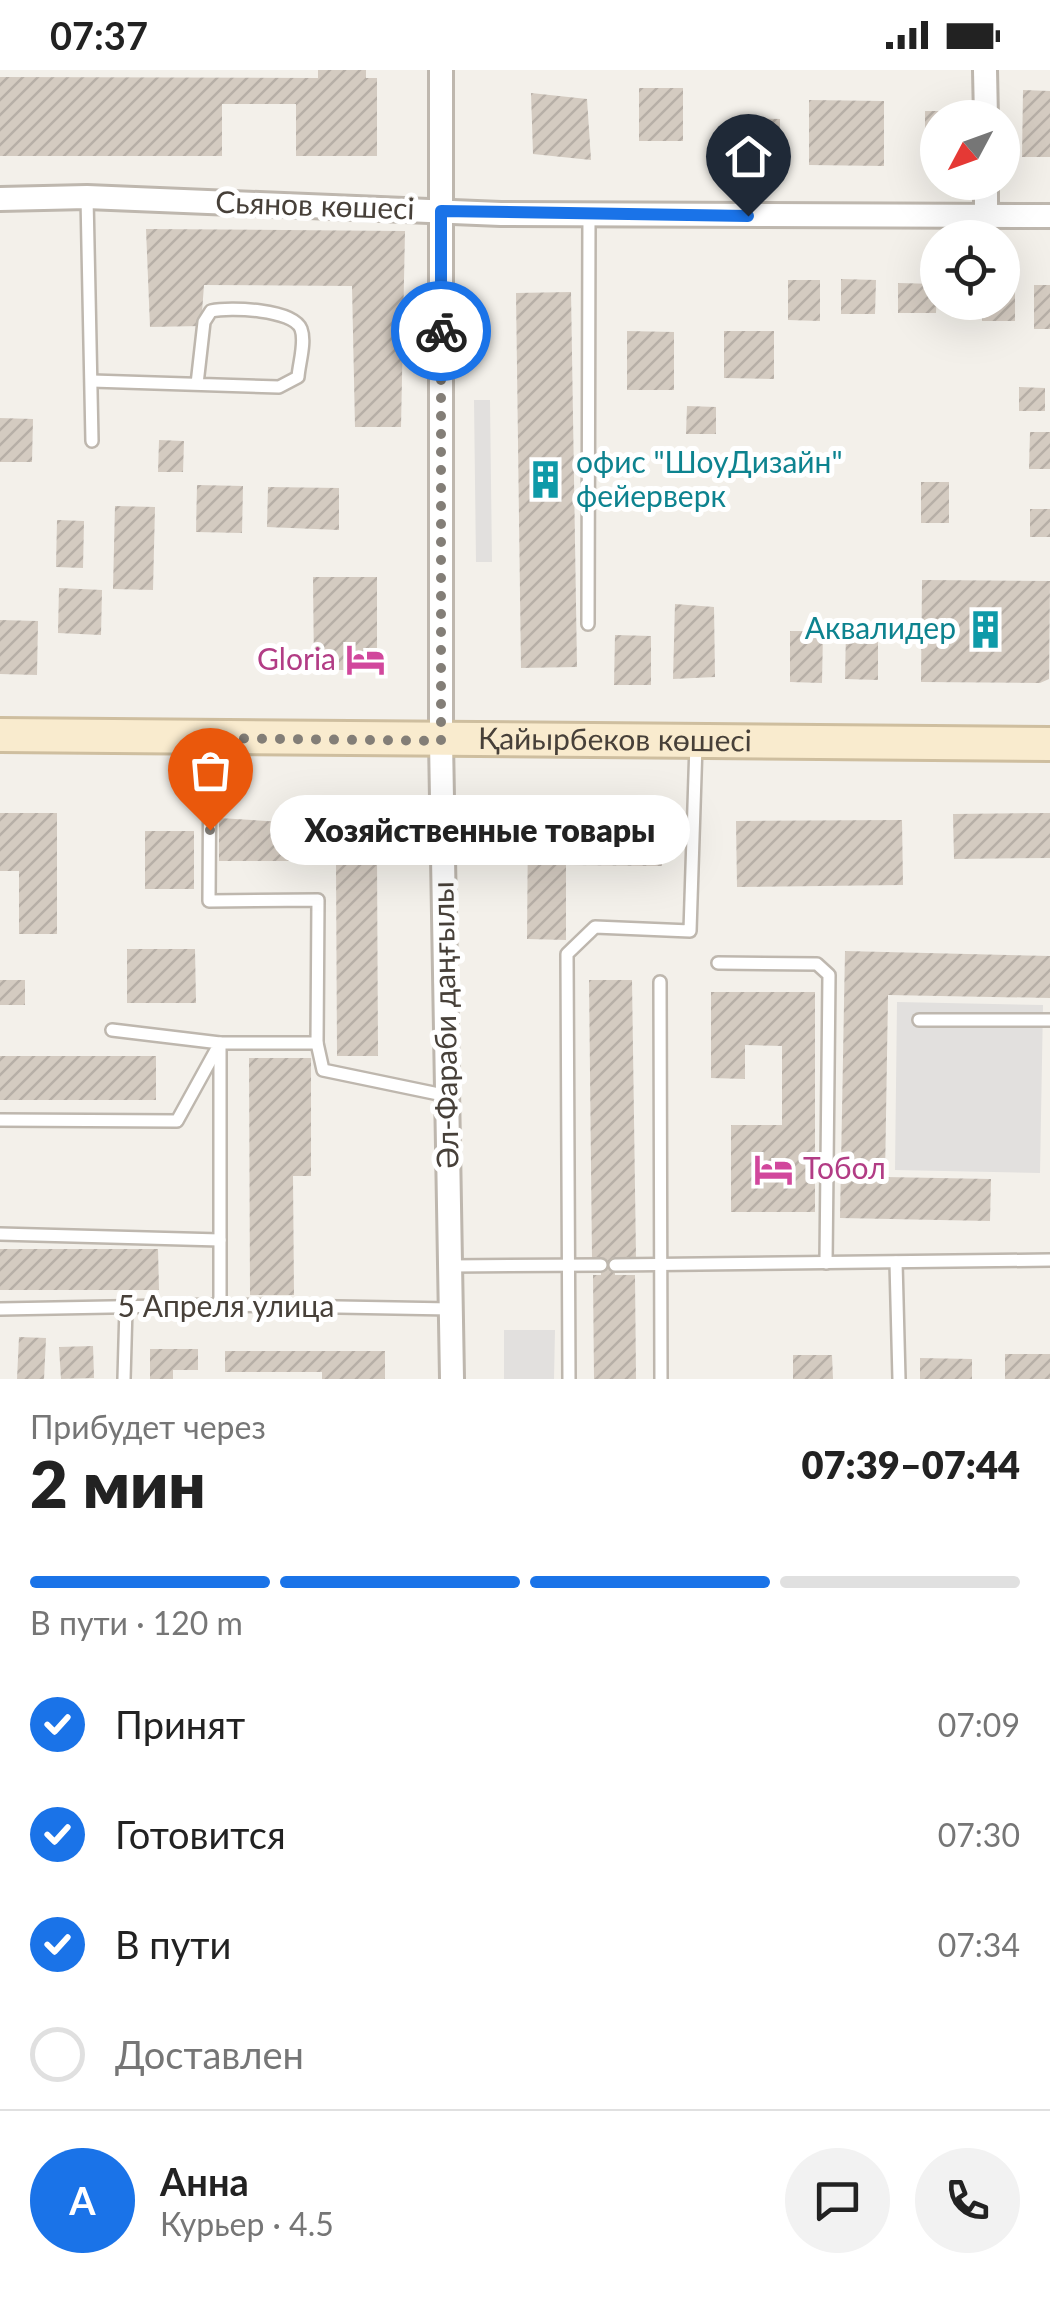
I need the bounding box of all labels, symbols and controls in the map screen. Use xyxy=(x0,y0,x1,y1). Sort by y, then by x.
text: 07:37 xyxy=(50,12,148,58)
north arrow xyxy=(920,100,1020,200)
map controls xyxy=(920,100,1020,320)
pin xyxy=(706,114,791,217)
icon: home xyxy=(721,129,776,184)
street label: Сьянов көшесі xyxy=(215,183,415,225)
button: locate xyxy=(920,220,1020,320)
courier xyxy=(391,281,491,381)
icon: bike xyxy=(414,304,469,359)
place label: офис "ШоуДизайн" фейерверк xyxy=(576,443,843,513)
building icon: офис "ШоуДизайн" фейерверк xyxy=(525,459,567,501)
building icon: Аквалидер xyxy=(965,608,1007,650)
place label: Аквалидер xyxy=(805,609,956,645)
hotel icon: Gloria xyxy=(345,639,387,681)
place label: Gloria xyxy=(257,640,336,676)
street label: Қайырбеков көшесі xyxy=(478,719,752,757)
pin xyxy=(168,728,253,831)
icon: bag xyxy=(183,743,238,798)
callout: Хозяйственные товары xyxy=(270,795,690,865)
text: Хозяйственные товары xyxy=(305,810,655,849)
street label: Әл-Фараби даңғылы xyxy=(423,881,465,1169)
hotel icon: Тобол xyxy=(752,1148,794,1190)
place label: Тобол xyxy=(803,1149,886,1185)
street label: 5 Апреля улица xyxy=(118,1287,334,1323)
text: Прибудет через xyxy=(30,1407,266,1446)
text: 07:39–07:44 xyxy=(801,1441,1020,1487)
text: 2 мин xyxy=(30,1444,206,1522)
text: В пути · 120 m xyxy=(30,1603,243,1642)
icon: check xyxy=(30,1697,85,1752)
text: Принят xyxy=(115,1701,245,1747)
text: 07:09 xyxy=(938,1705,1020,1744)
icon: check xyxy=(30,1807,85,1862)
text: Готовится xyxy=(115,1811,286,1857)
text: 07:30 xyxy=(938,1815,1020,1854)
icon: check xyxy=(30,1917,85,1972)
text: В пути xyxy=(115,1921,231,1967)
text: 07:34 xyxy=(938,1925,1020,1964)
text: Доставлен xyxy=(115,2031,304,2077)
button: chat xyxy=(785,2148,890,2253)
button: phone xyxy=(915,2148,1020,2253)
text: Анна xyxy=(160,2158,249,2204)
text: А xyxy=(69,2177,96,2223)
text: Курьер · 4.5 xyxy=(160,2204,334,2243)

